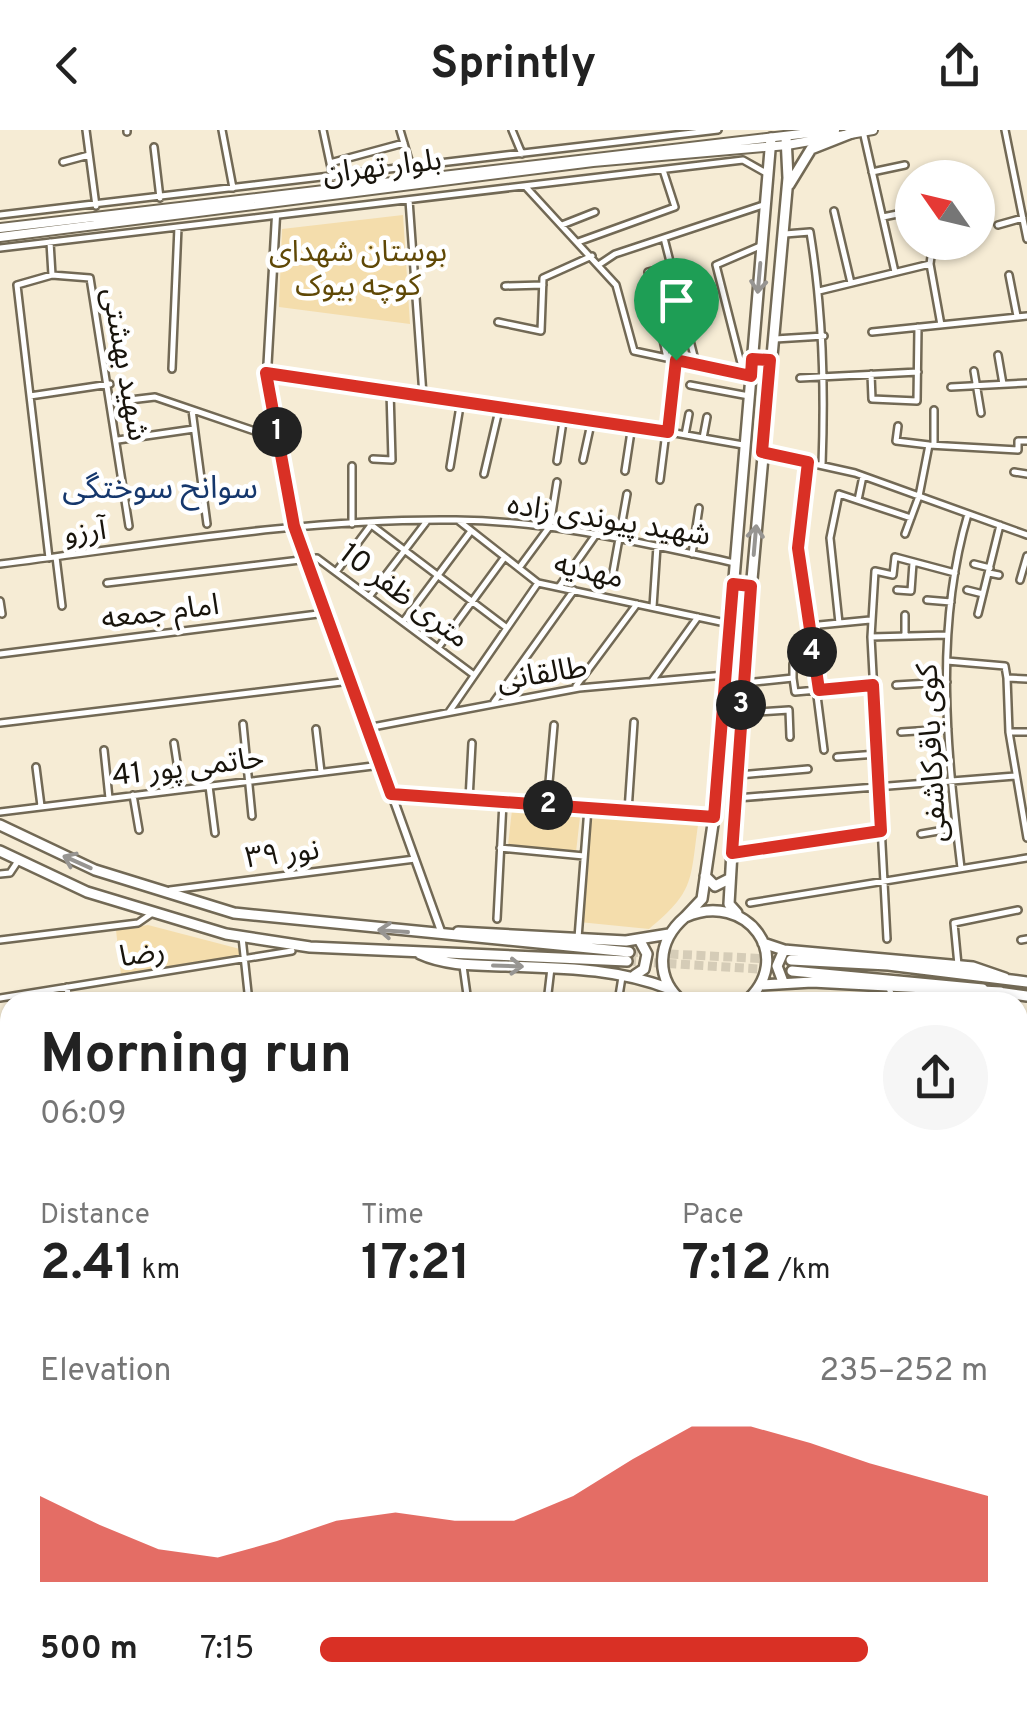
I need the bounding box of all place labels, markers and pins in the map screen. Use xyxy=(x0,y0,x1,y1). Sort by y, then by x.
pin xyxy=(634,258,719,361)
pin: 1 xyxy=(252,407,302,457)
pin: 4 xyxy=(787,627,837,677)
pin: 3 xyxy=(716,680,766,730)
pin: 2 xyxy=(523,780,573,830)

